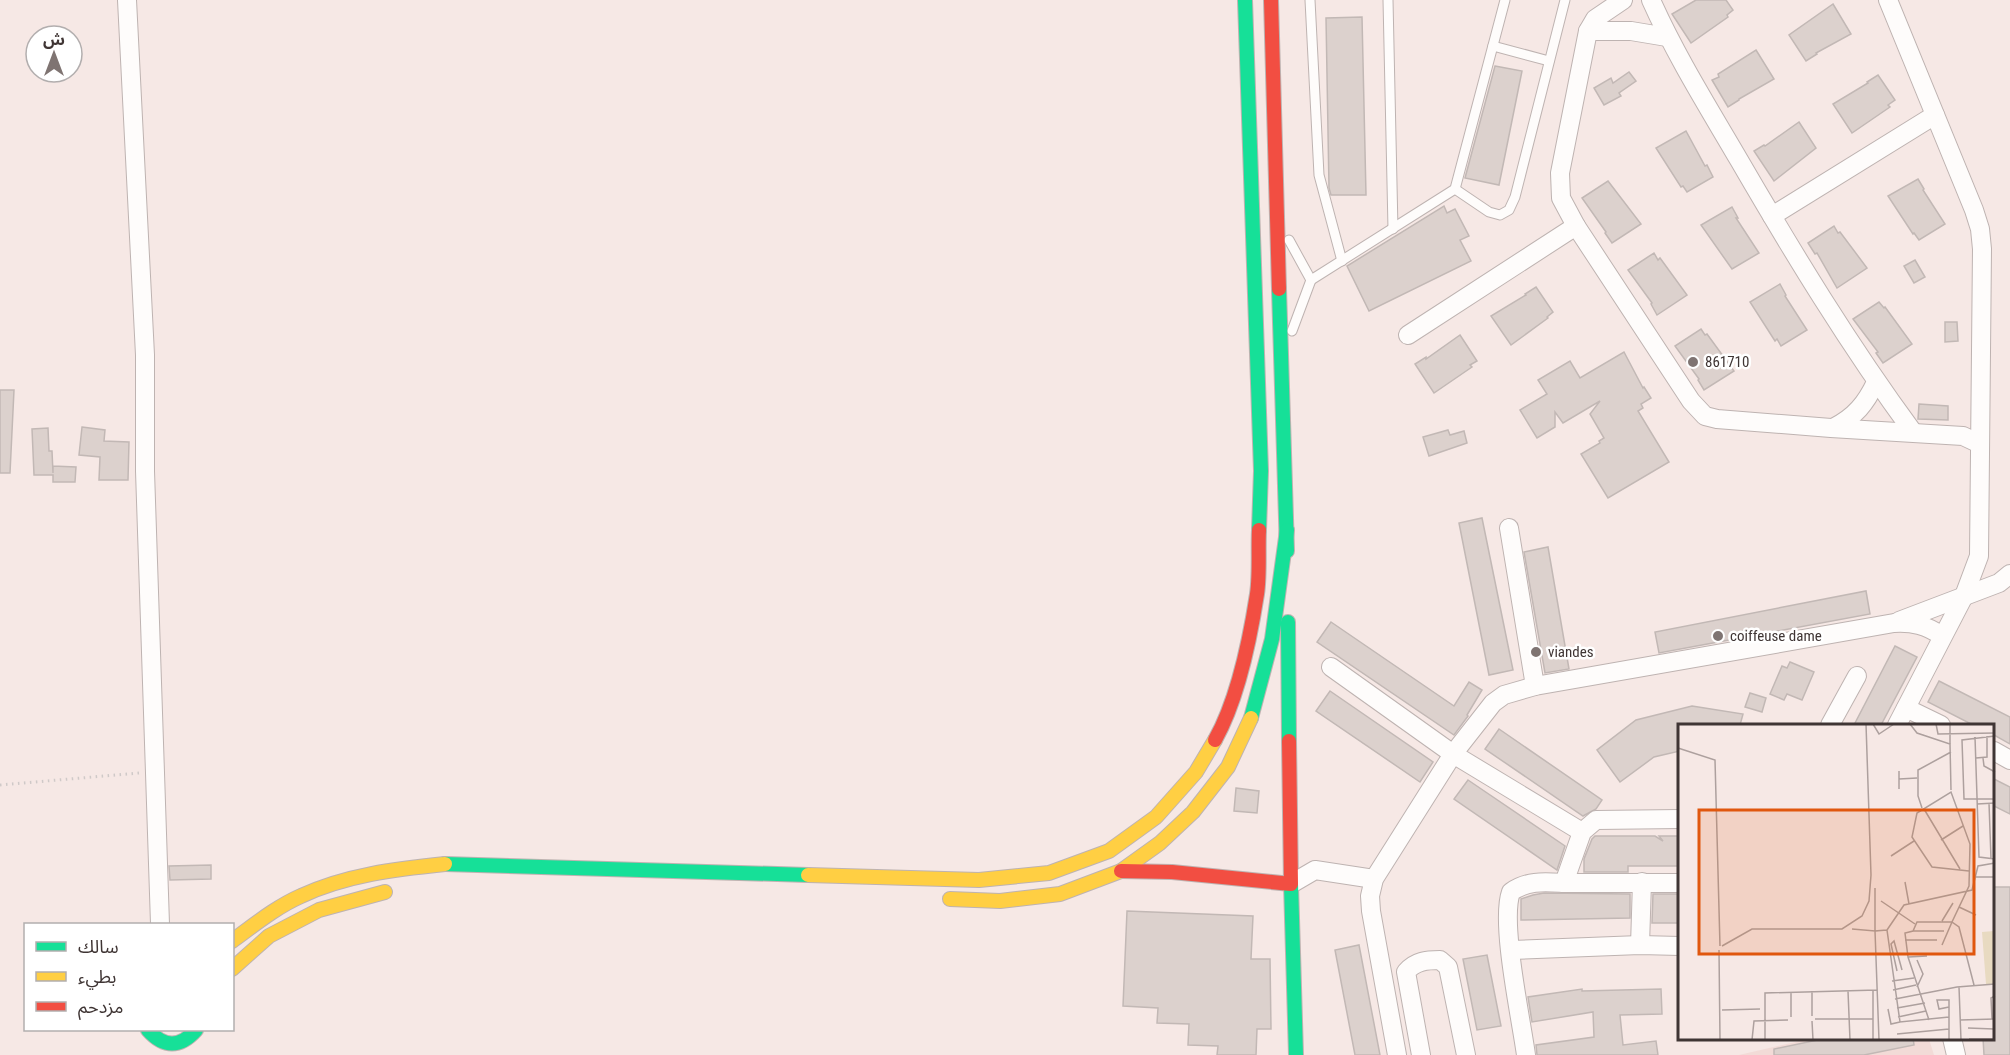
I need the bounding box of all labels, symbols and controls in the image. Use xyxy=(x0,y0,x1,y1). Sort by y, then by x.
north arrow xyxy=(24,24,84,84)
text: ش xyxy=(43,30,65,49)
place label: 861710 xyxy=(1705,353,1749,371)
marker: 861710 xyxy=(1686,355,1700,369)
place label: coiffeuse dame xyxy=(1730,627,1822,645)
marker: coiffeuse dame xyxy=(1711,629,1725,643)
place label: viandes xyxy=(1548,643,1594,661)
marker: viandes xyxy=(1529,645,1543,659)
inset map xyxy=(1678,724,1995,1040)
legend xyxy=(24,923,234,1031)
text: سالك xyxy=(78,936,119,957)
text: بطيء xyxy=(78,966,116,990)
text: مزدحم xyxy=(78,996,123,1020)

